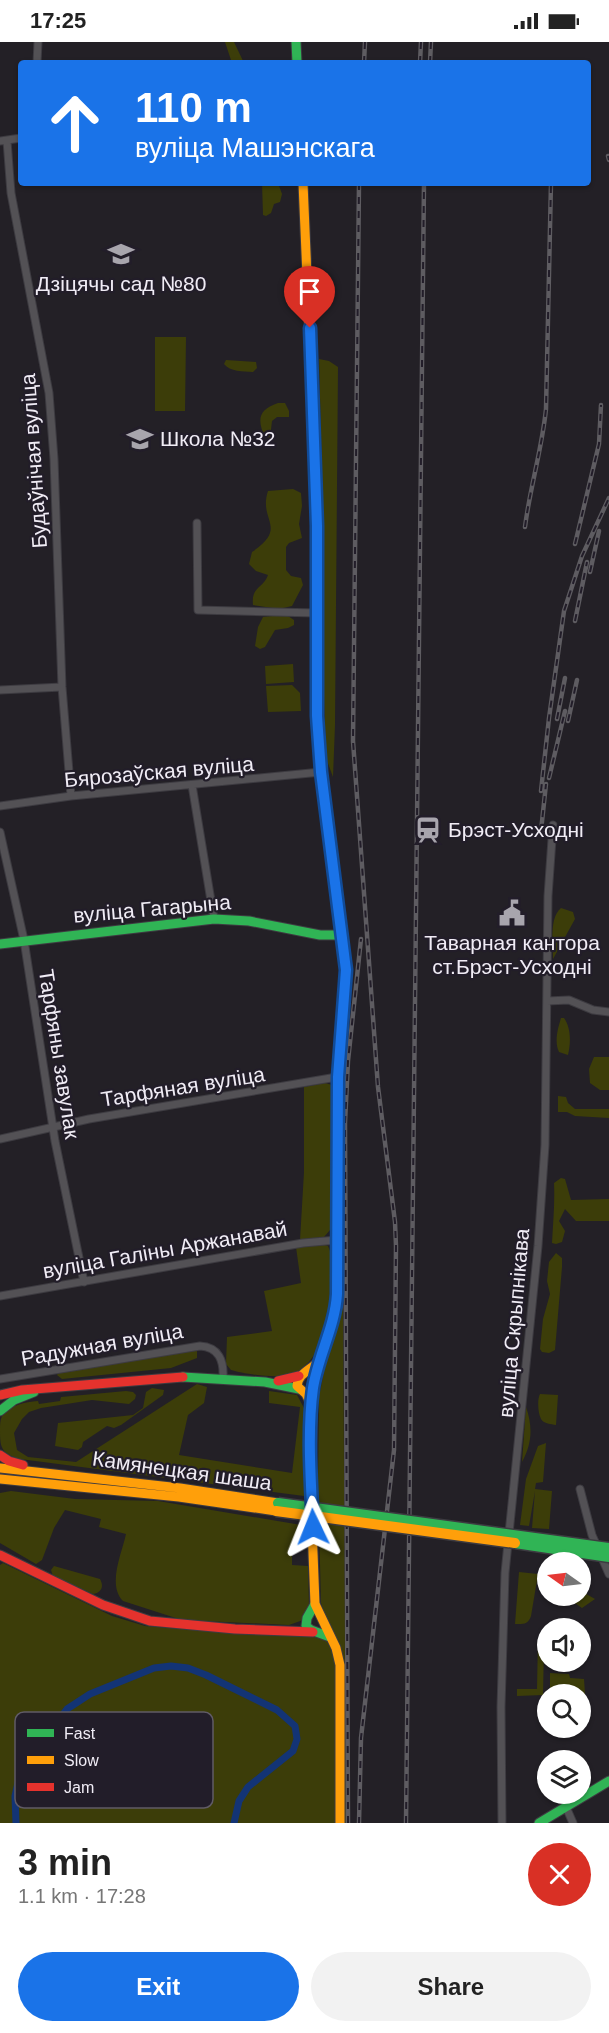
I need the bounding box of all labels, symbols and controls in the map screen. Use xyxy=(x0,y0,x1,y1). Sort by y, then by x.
text: 17:25 xyxy=(30,8,86,33)
icon: ahead xyxy=(36,84,114,162)
text: 110 m xyxy=(135,84,252,131)
text: вуліца Машэнскага xyxy=(135,133,375,163)
school or university icon: Дзіцячы сад №80 xyxy=(106,239,136,269)
pin xyxy=(284,266,335,328)
place label: Дзіцячы сад №80 xyxy=(36,272,206,295)
icon: arrive xyxy=(293,275,326,308)
street label: Будаўнічая вуліца xyxy=(16,373,51,549)
school or university icon: Школа №32 xyxy=(125,424,155,454)
place label: Школа №32 xyxy=(160,427,276,450)
street label: Бярозаўская вуліца xyxy=(63,752,255,791)
station icon: Брэст-Усходні xyxy=(413,815,443,845)
place label: Брэст-Усходні xyxy=(448,818,584,841)
street label: вуліца Гагарына xyxy=(72,890,232,927)
public building icon: Таварная кантора ст.Брэст-Усходні xyxy=(497,898,527,928)
place label: Таварная кантора ст.Брэст-Усходні xyxy=(424,931,600,978)
street label: Тарфяны завулак xyxy=(35,968,84,1141)
street label: Тарфяная вуліца xyxy=(99,1062,267,1111)
street label: вуліца Галіны Аржанавай xyxy=(41,1217,289,1282)
street label: вуліца Скрыпнікава xyxy=(494,1227,533,1419)
street label: Радужная вуліца xyxy=(19,1319,185,1370)
street label: Камянецкая шаша xyxy=(91,1447,273,1495)
position arrow xyxy=(281,1495,345,1559)
north arrow xyxy=(537,1552,591,1606)
map controls xyxy=(537,1552,591,1804)
button: sound xyxy=(537,1618,591,1672)
button: search xyxy=(537,1684,591,1738)
legend xyxy=(15,1712,213,1808)
text: Fast xyxy=(64,1725,96,1742)
button: layers xyxy=(537,1750,591,1804)
text: Slow xyxy=(64,1752,99,1769)
text: Jam xyxy=(64,1779,94,1796)
text: 3 min xyxy=(18,1842,112,1883)
button: close xyxy=(528,1843,591,1906)
text: 1.1 km · 17:28 xyxy=(18,1885,146,1907)
button: Exit xyxy=(18,1952,299,2021)
button: Share xyxy=(311,1952,591,2021)

